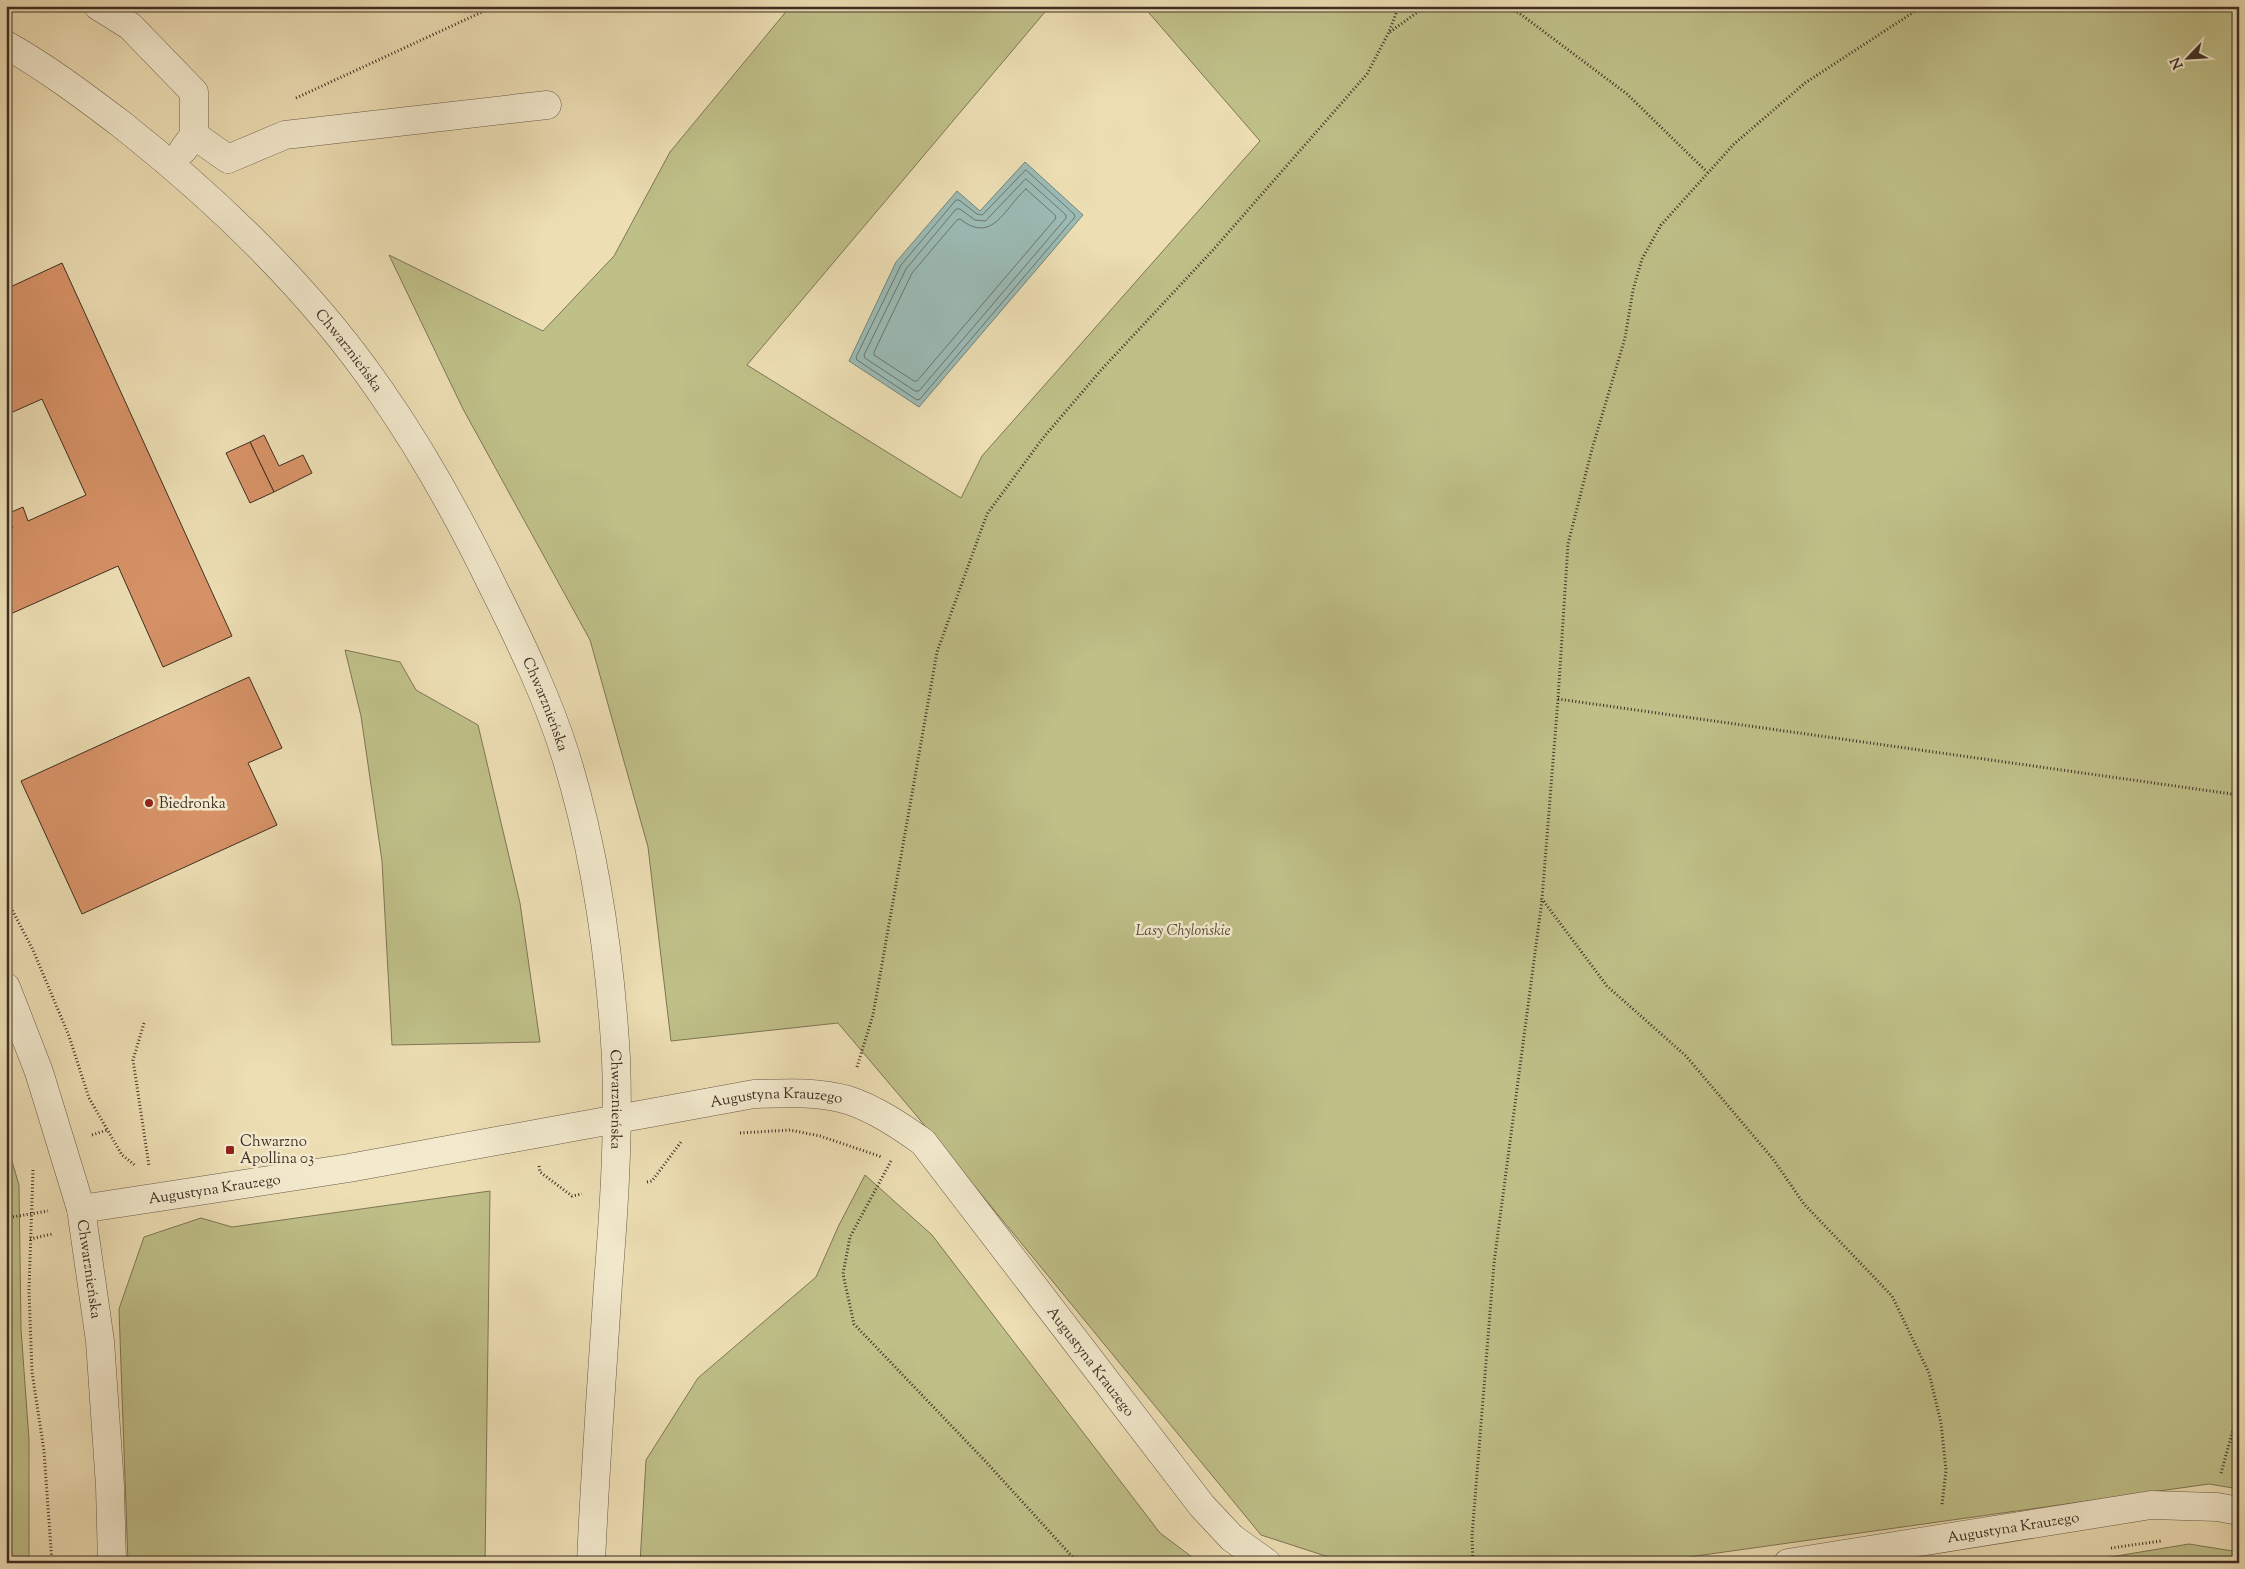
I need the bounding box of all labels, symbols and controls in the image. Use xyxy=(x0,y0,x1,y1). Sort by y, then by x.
north arrow xyxy=(2162,32,2212,82)
text: N xyxy=(2167,53,2189,72)
street label: Chwarznieńska xyxy=(309,305,387,397)
street label: Chwarznieńska xyxy=(516,654,573,754)
place label: Biedronka xyxy=(159,794,226,815)
marker: Biedronka xyxy=(143,797,155,809)
park label: Lasy Chylońskie xyxy=(1135,921,1231,942)
street label: Chwarznieńska xyxy=(604,1049,626,1150)
street label: Augustyna Krauzego xyxy=(709,1084,845,1114)
place label: Chwarzno Apollina 03 xyxy=(240,1132,314,1170)
marker: Chwarzno Apollina 03 xyxy=(224,1144,236,1156)
street label: Augustyna Krauzego xyxy=(147,1170,282,1211)
street label: Chwarznieńska xyxy=(71,1218,106,1320)
street label: Augustyna Krauzego xyxy=(1041,1303,1139,1422)
street label: Augustyna Krauzego xyxy=(1946,1508,2081,1549)

